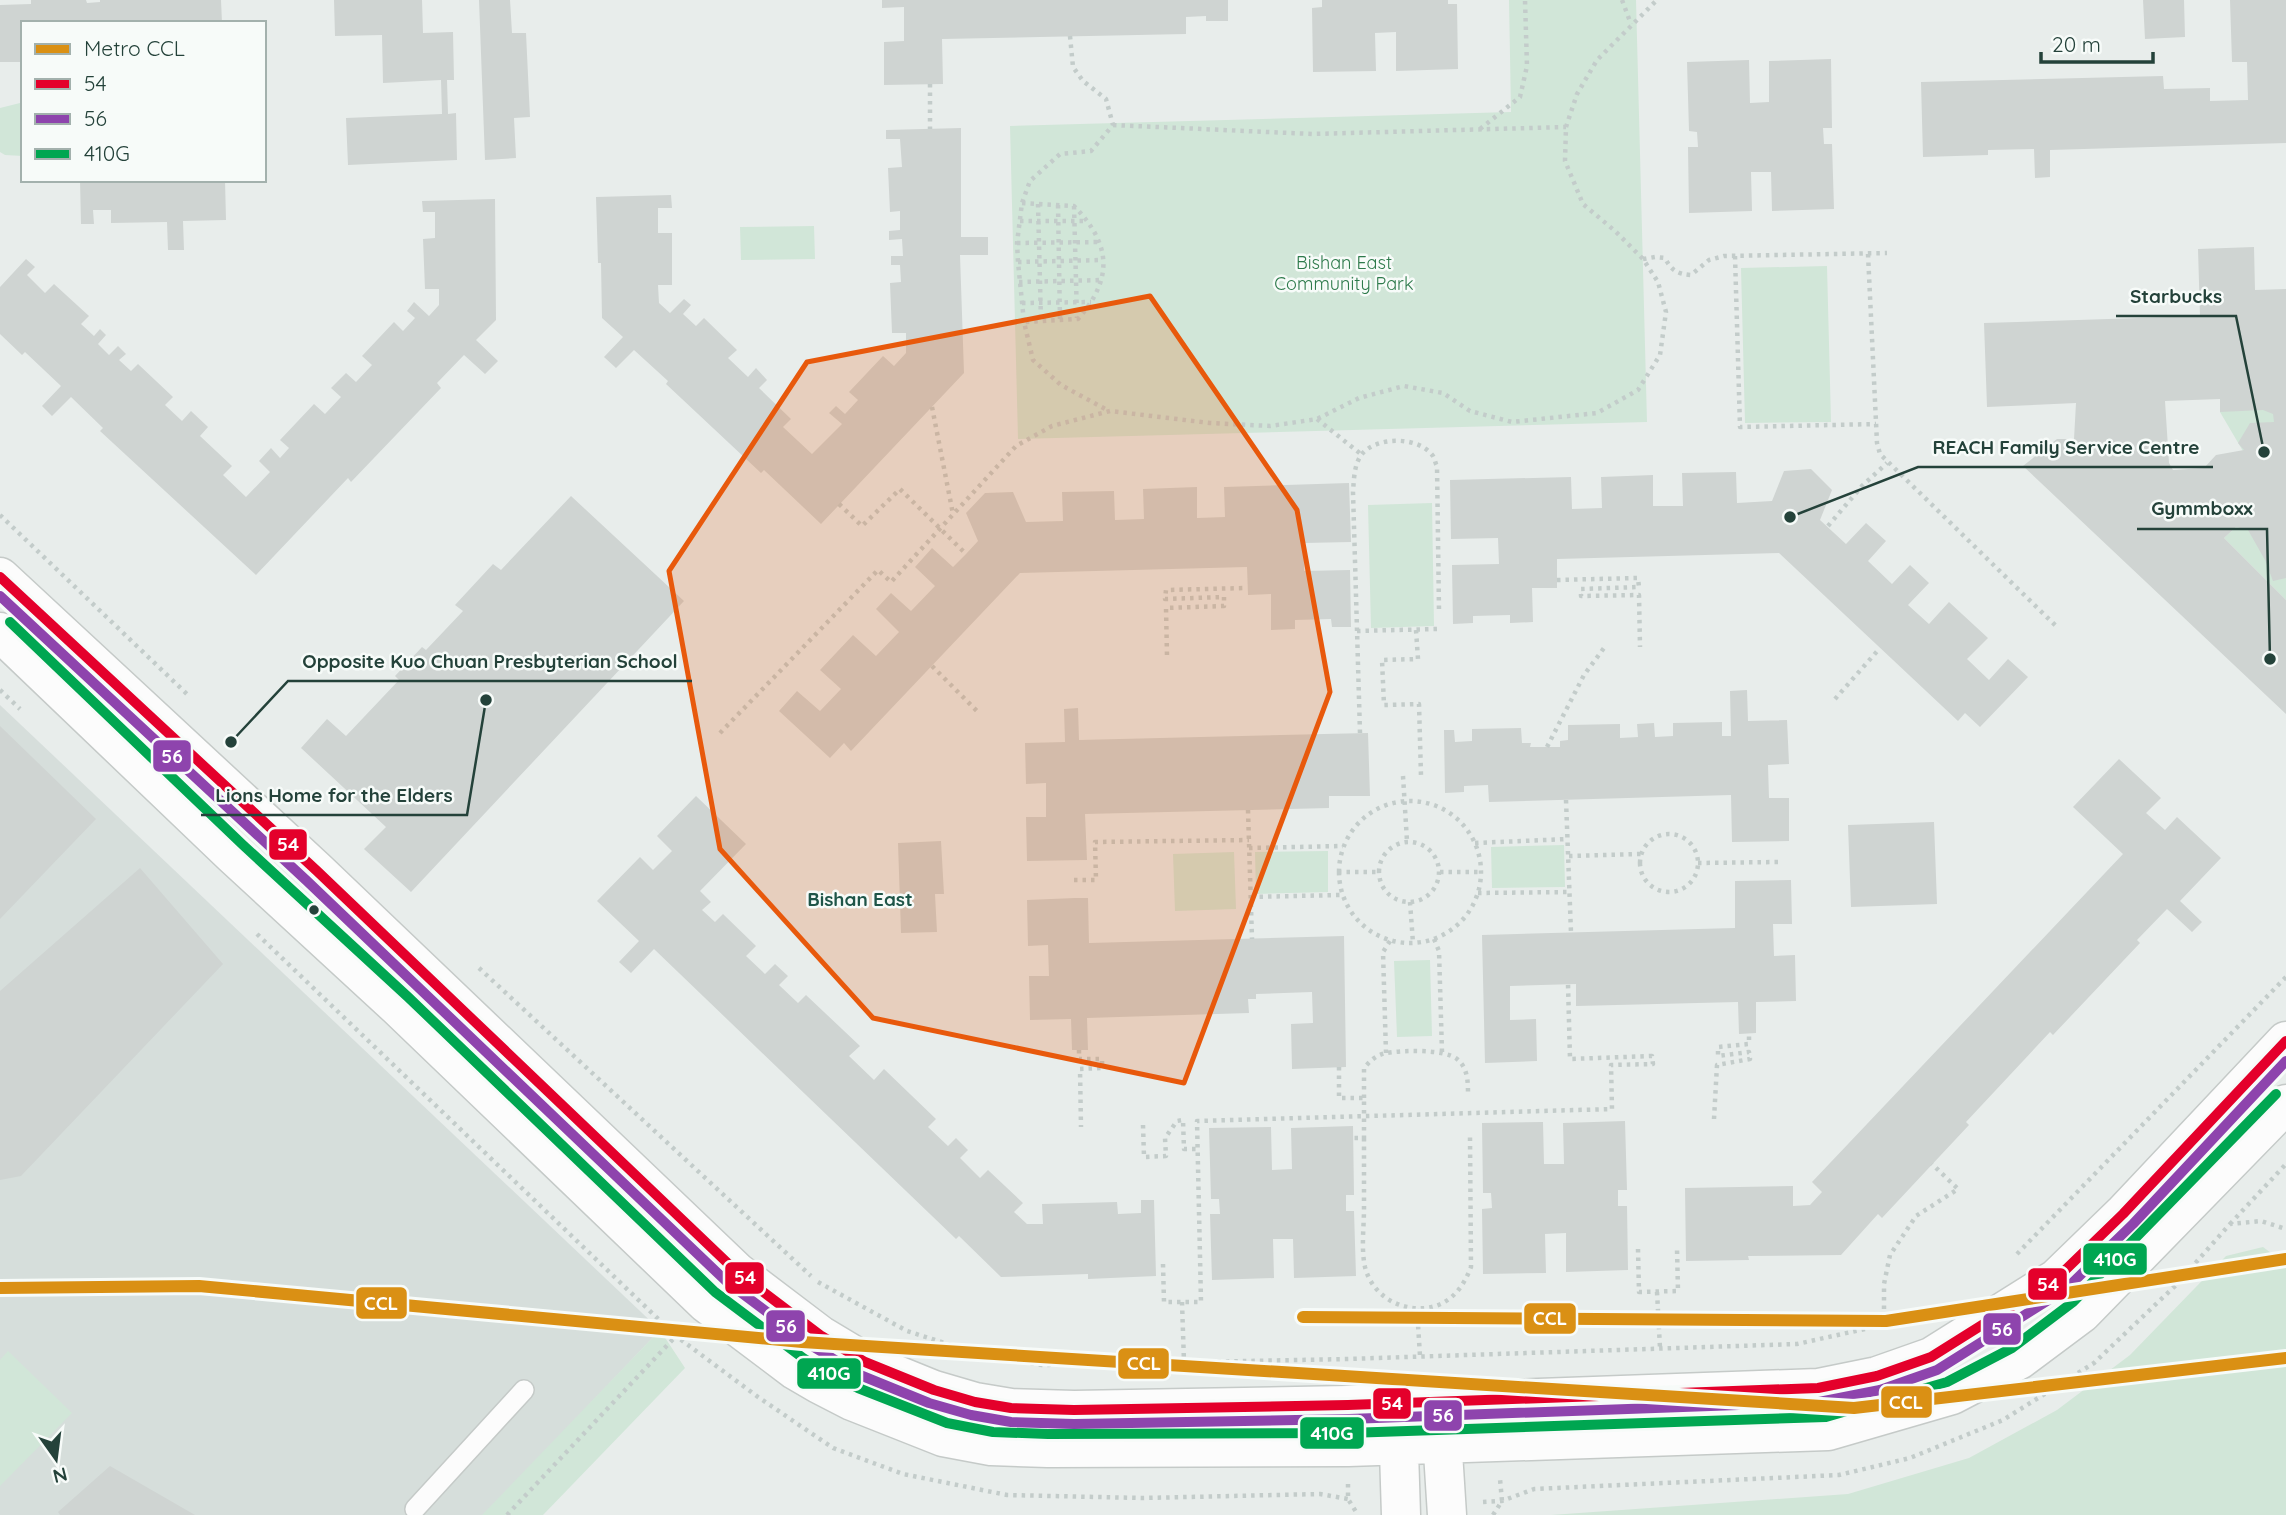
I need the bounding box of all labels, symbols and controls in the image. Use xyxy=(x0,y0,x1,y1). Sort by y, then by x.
legend xyxy=(21,21,266,182)
scale bar xyxy=(2041,21,2153,65)
text: 20 m xyxy=(2052,31,2101,57)
text: Metro CCL xyxy=(84,35,185,61)
text: 54 xyxy=(84,70,107,96)
text: 56 xyxy=(84,105,107,131)
text: 410G xyxy=(84,140,130,166)
park label: Bishan East Community Park xyxy=(1274,251,1414,295)
callout: Starbucks xyxy=(2116,276,2236,316)
text: Starbucks xyxy=(2130,284,2222,308)
callout: REACH Family Service Centre xyxy=(1918,427,2213,467)
text: REACH Family Service Centre xyxy=(1933,435,2200,459)
callout: Gymmboxx xyxy=(2137,489,2267,529)
text: Gymmboxx xyxy=(2151,496,2253,520)
callout: Opposite Kuo Chuan Presbyterian School xyxy=(288,641,692,681)
text: Opposite Kuo Chuan Presbyterian School xyxy=(302,649,678,673)
line badge: 56 xyxy=(152,739,192,773)
text: 56 xyxy=(161,744,183,768)
callout: Lions Home for the Elders xyxy=(201,775,467,815)
text: Lions Home for the Elders xyxy=(215,783,453,807)
line badge: 54 xyxy=(268,828,308,861)
text: 54 xyxy=(277,832,299,856)
district label: Bishan East xyxy=(807,887,913,911)
unlabelled marker xyxy=(307,903,321,917)
line badge: 410G xyxy=(2082,1242,2148,1276)
text: 410G xyxy=(2094,1247,2136,1271)
line badge: 54 xyxy=(724,1261,765,1295)
text: 54 xyxy=(734,1265,756,1289)
line badge: 54 xyxy=(2027,1267,2068,1301)
text: 54 xyxy=(2037,1272,2059,1296)
line badge: CCL xyxy=(355,1286,408,1320)
text: CCL xyxy=(364,1291,398,1315)
line badge: CCL xyxy=(1523,1302,1577,1335)
text: CCL xyxy=(1533,1306,1567,1330)
line badge: 56 xyxy=(765,1309,806,1343)
line badge: 56 xyxy=(1982,1312,2022,1346)
text: 56 xyxy=(775,1314,797,1338)
text: 56 xyxy=(1991,1317,2013,1341)
line badge: CCL xyxy=(1117,1347,1170,1380)
text: CCL xyxy=(1127,1351,1161,1375)
line badge: 410G xyxy=(796,1357,862,1390)
text: 410G xyxy=(808,1361,850,1385)
line badge: CCL xyxy=(1880,1385,1933,1419)
line badge: 54 xyxy=(1372,1387,1412,1420)
text: CCL xyxy=(1889,1390,1923,1414)
text: 54 xyxy=(1381,1391,1403,1415)
line badge: 56 xyxy=(1423,1399,1463,1432)
text: 56 xyxy=(1432,1403,1454,1427)
line badge: 410G xyxy=(1299,1416,1365,1450)
text: 410G xyxy=(1311,1421,1353,1445)
north arrow xyxy=(21,1424,91,1494)
text: N xyxy=(50,1462,70,1489)

